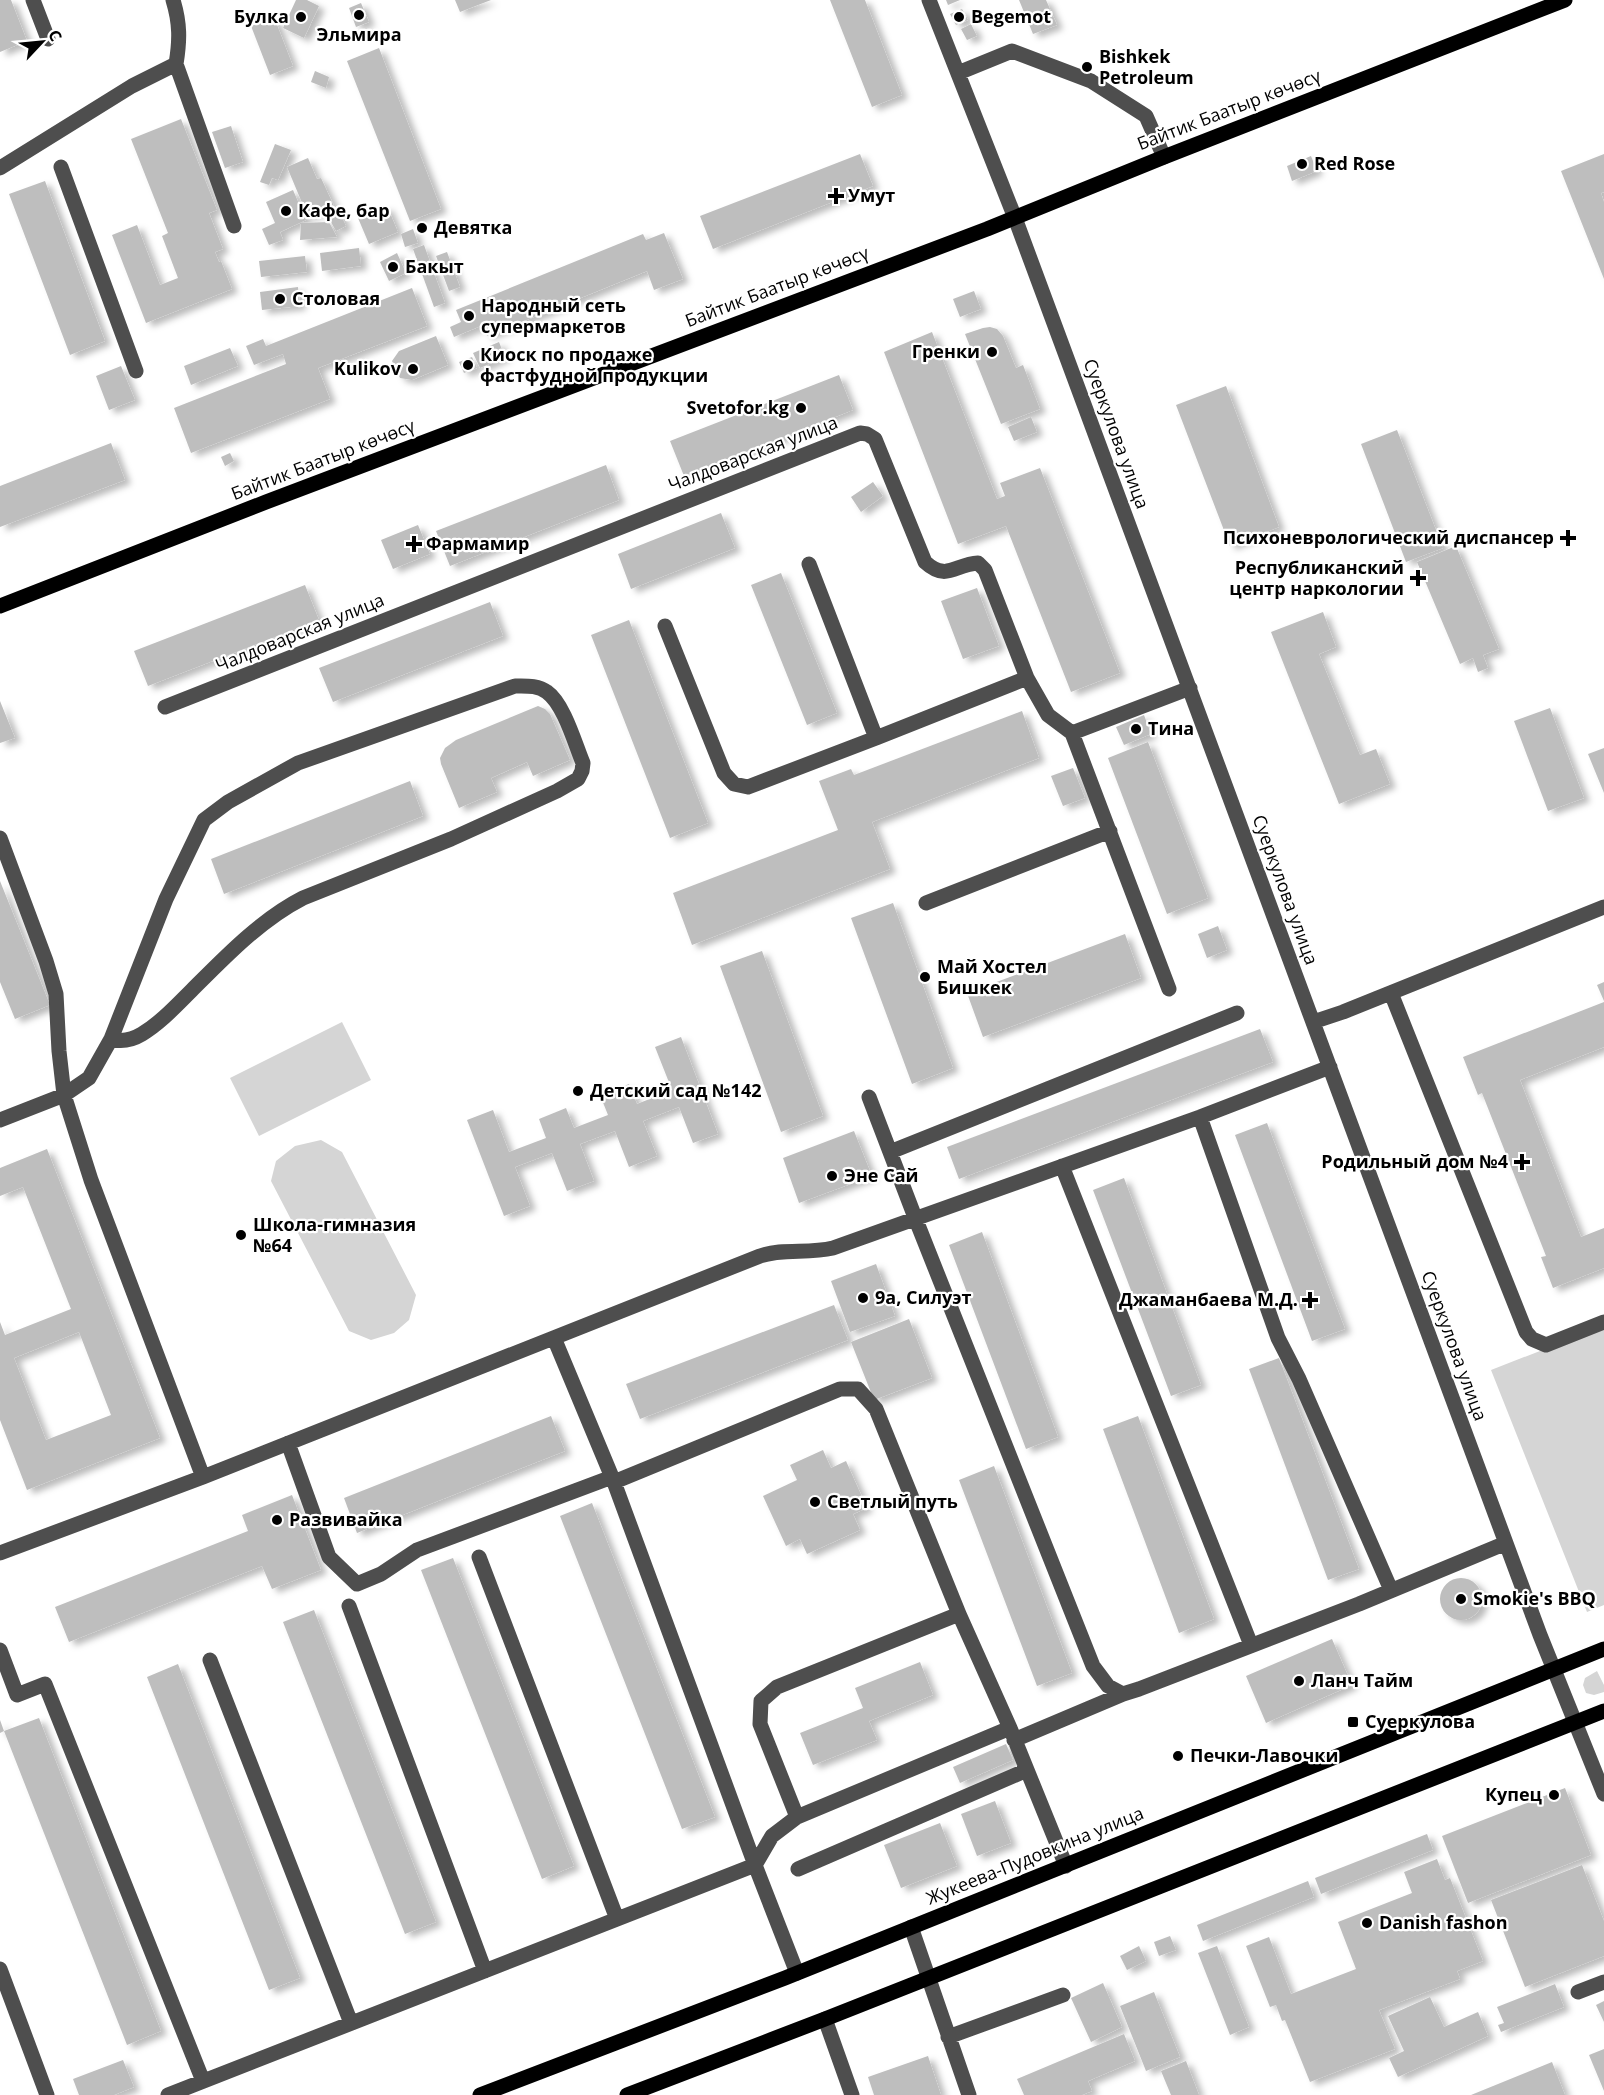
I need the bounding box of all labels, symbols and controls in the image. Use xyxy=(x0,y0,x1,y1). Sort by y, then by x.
place label: Булка xyxy=(234,4,289,28)
place label: Begemot xyxy=(971,4,1051,28)
marker: Эльмира xyxy=(352,8,366,22)
marker: Булка xyxy=(294,10,308,24)
marker: Begemot xyxy=(952,10,966,24)
north arrow xyxy=(12,12,72,72)
place label: Эльмира xyxy=(316,22,402,46)
text: С xyxy=(43,26,68,45)
place label: Bishkek Petroleum xyxy=(1099,44,1194,89)
marker: Bishkek Petroleum xyxy=(1080,60,1094,74)
street label: Байтик Баатыр көчөсү xyxy=(1133,63,1324,155)
place label: Red Rose xyxy=(1314,151,1395,175)
marker: Red Rose xyxy=(1295,157,1309,171)
place label: Умут xyxy=(848,183,895,207)
marker: Умут xyxy=(829,189,843,203)
place label: Кафе, бар xyxy=(298,198,390,222)
marker: Кафе, бар xyxy=(279,204,293,218)
place label: Девятка xyxy=(434,215,512,239)
marker: Девятка xyxy=(415,221,429,235)
street label: Байтик Баатыр көчөсү xyxy=(681,240,872,332)
place label: Бакыт xyxy=(405,254,464,278)
marker: Бакыт xyxy=(386,260,400,274)
place label: Столовая xyxy=(292,286,380,310)
marker: Столовая xyxy=(273,292,287,306)
place label: Народный сеть супермаркетов xyxy=(481,293,626,338)
marker: Народный сеть супермаркетов xyxy=(462,309,476,323)
place label: Гренки xyxy=(912,339,980,363)
place label: Киоск по продаже фастфудной продукции xyxy=(480,342,708,387)
marker: Гренки xyxy=(985,345,999,359)
street label: Суеркулова улица xyxy=(1079,355,1155,512)
place label: Kulikov xyxy=(334,356,402,380)
marker: Киоск по продаже фастфудной продукции xyxy=(461,358,475,372)
marker: Kulikov xyxy=(406,362,420,376)
place label: Svetofor.kg xyxy=(687,395,789,419)
marker: Svetofor.kg xyxy=(794,401,808,415)
street label: Чалдоварская улица xyxy=(664,410,841,497)
street label: Байтик Баатыр көчөсү xyxy=(227,413,418,505)
place label: Психоневрологический диспансер xyxy=(1223,525,1554,549)
marker: Психоневрологический диспансер xyxy=(1559,529,1577,547)
place label: Фармамир xyxy=(426,531,529,555)
marker: Фармамир xyxy=(407,537,421,551)
place label: Республиканский центр наркологии xyxy=(1229,555,1404,600)
marker: Республиканский центр наркологии xyxy=(1409,569,1427,587)
street label: Чалдоварская улица xyxy=(212,587,388,677)
place label: Тина xyxy=(1148,716,1194,740)
marker: Тина xyxy=(1129,722,1143,736)
street label: Суеркулова улица xyxy=(1248,811,1324,968)
place label: Май Хостел Бишкек xyxy=(937,954,1047,999)
marker: Май Хостел Бишкек xyxy=(918,970,932,984)
place label: Детский сад №142 xyxy=(590,1078,761,1102)
marker: Детский сад №142 xyxy=(571,1084,585,1098)
place label: Родильный дом №4 xyxy=(1321,1149,1508,1173)
marker: Родильный дом №4 xyxy=(1513,1153,1531,1171)
place label: Эне Сай xyxy=(844,1163,918,1187)
marker: Эне Сай xyxy=(825,1169,839,1183)
place label: Школа-гимназия №64 xyxy=(253,1212,416,1257)
marker: Школа-гимназия №64 xyxy=(234,1228,248,1242)
street label: Суеркулова улица xyxy=(1417,1267,1493,1424)
place label: 9а, Силуэт xyxy=(875,1285,971,1309)
place label: Джаманбаева М.Д. xyxy=(1119,1287,1298,1311)
marker: 9а, Силуэт xyxy=(856,1291,870,1305)
marker: Джаманбаева М.Д. xyxy=(1303,1293,1317,1307)
place label: Светлый путь xyxy=(827,1489,958,1513)
marker: Светлый путь xyxy=(808,1495,822,1509)
place label: Развивайка xyxy=(289,1507,403,1531)
marker: Развивайка xyxy=(270,1513,284,1527)
place label: Smokie's BBQ xyxy=(1473,1586,1596,1610)
marker: Smokie's BBQ xyxy=(1454,1592,1468,1606)
place label: Ланч Тайм xyxy=(1311,1668,1413,1692)
marker: Ланч Тайм xyxy=(1292,1674,1306,1688)
place label: Суеркулова xyxy=(1365,1709,1475,1733)
marker: Суеркулова xyxy=(1346,1715,1360,1729)
place label: Печки-Лавочки xyxy=(1190,1743,1338,1767)
marker: Печки-Лавочки xyxy=(1171,1749,1185,1763)
place label: Купец xyxy=(1485,1782,1543,1806)
marker: Купец xyxy=(1547,1788,1561,1802)
street label: Жукеева-Пудовкина улица xyxy=(922,1800,1147,1910)
place label: Danish fashon xyxy=(1379,1910,1508,1934)
marker: Danish fashon xyxy=(1360,1916,1374,1930)

